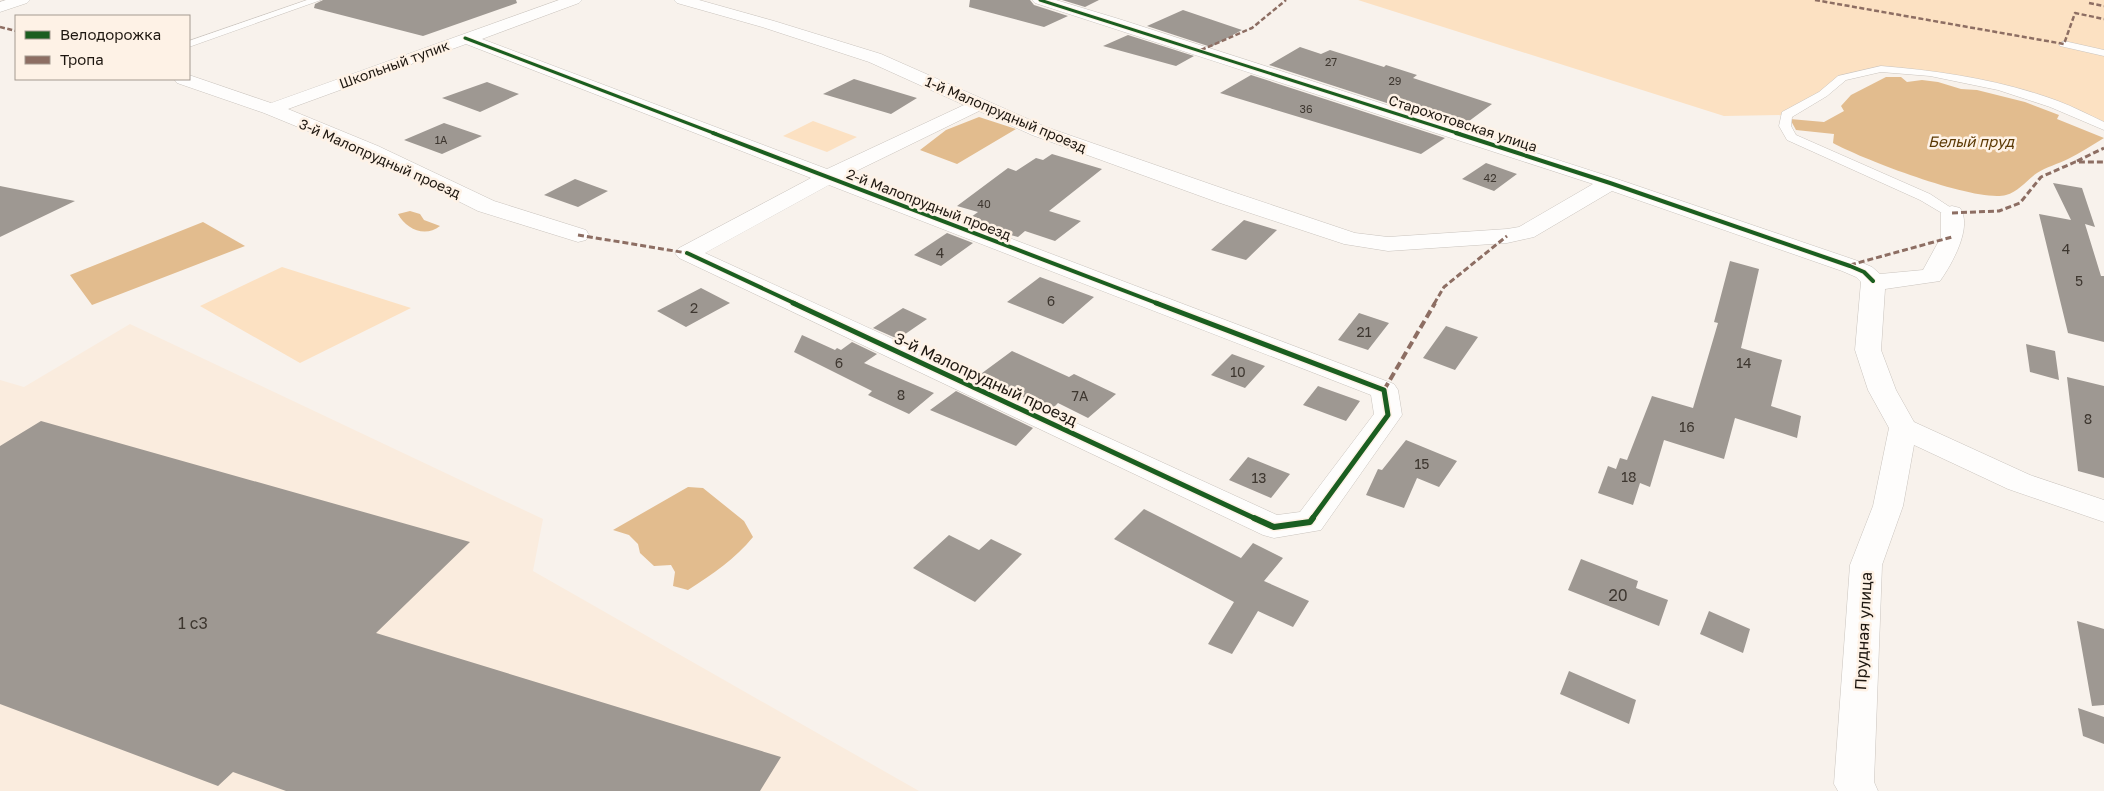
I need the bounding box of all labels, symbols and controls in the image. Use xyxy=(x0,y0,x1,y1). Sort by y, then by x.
legend xyxy=(15,15,190,80)
text: Велодорожка xyxy=(60,25,161,43)
street label: Школьный тупик xyxy=(337,36,451,92)
text: Тропа xyxy=(60,50,104,68)
house number: 27 xyxy=(1325,55,1337,68)
street label: 1-й Малопрудный проезд xyxy=(923,72,1090,156)
house number: 29 xyxy=(1388,74,1402,87)
street label: Старохотовская улица xyxy=(1386,91,1540,155)
house number: 36 xyxy=(1299,102,1313,115)
street label: 3-й Малопрудный проезд xyxy=(297,115,464,202)
water label: Белый пруд xyxy=(1928,132,2015,151)
house number: 1А xyxy=(435,133,448,146)
street label: 2-й Малопрудный проезд xyxy=(844,165,1014,243)
house number: 42 xyxy=(1483,171,1497,184)
house number: 40 xyxy=(977,197,991,210)
house number: 4 xyxy=(2062,240,2070,257)
house number: 4 xyxy=(936,244,944,261)
house number: 5 xyxy=(2075,272,2083,289)
house number: 6 xyxy=(1047,292,1055,309)
house number: 2 xyxy=(690,299,698,316)
house number: 21 xyxy=(1357,323,1372,340)
street label: 3-й Малопрудный проезд xyxy=(891,328,1081,430)
house number: 6 xyxy=(835,354,843,371)
house number: 14 xyxy=(1736,354,1752,371)
house number: 10 xyxy=(1230,363,1246,380)
house number: 8 xyxy=(897,386,905,403)
house number: 7А xyxy=(1072,387,1089,404)
house number: 8 xyxy=(2084,410,2092,427)
house number: 16 xyxy=(1679,418,1695,435)
house number: 15 xyxy=(1415,455,1429,472)
house number: 18 xyxy=(1621,468,1637,485)
house number: 13 xyxy=(1252,469,1266,486)
street label: Прудная улица xyxy=(1850,571,1876,691)
house number: 20 xyxy=(1608,585,1628,605)
house number: 1 с3 xyxy=(178,613,208,633)

